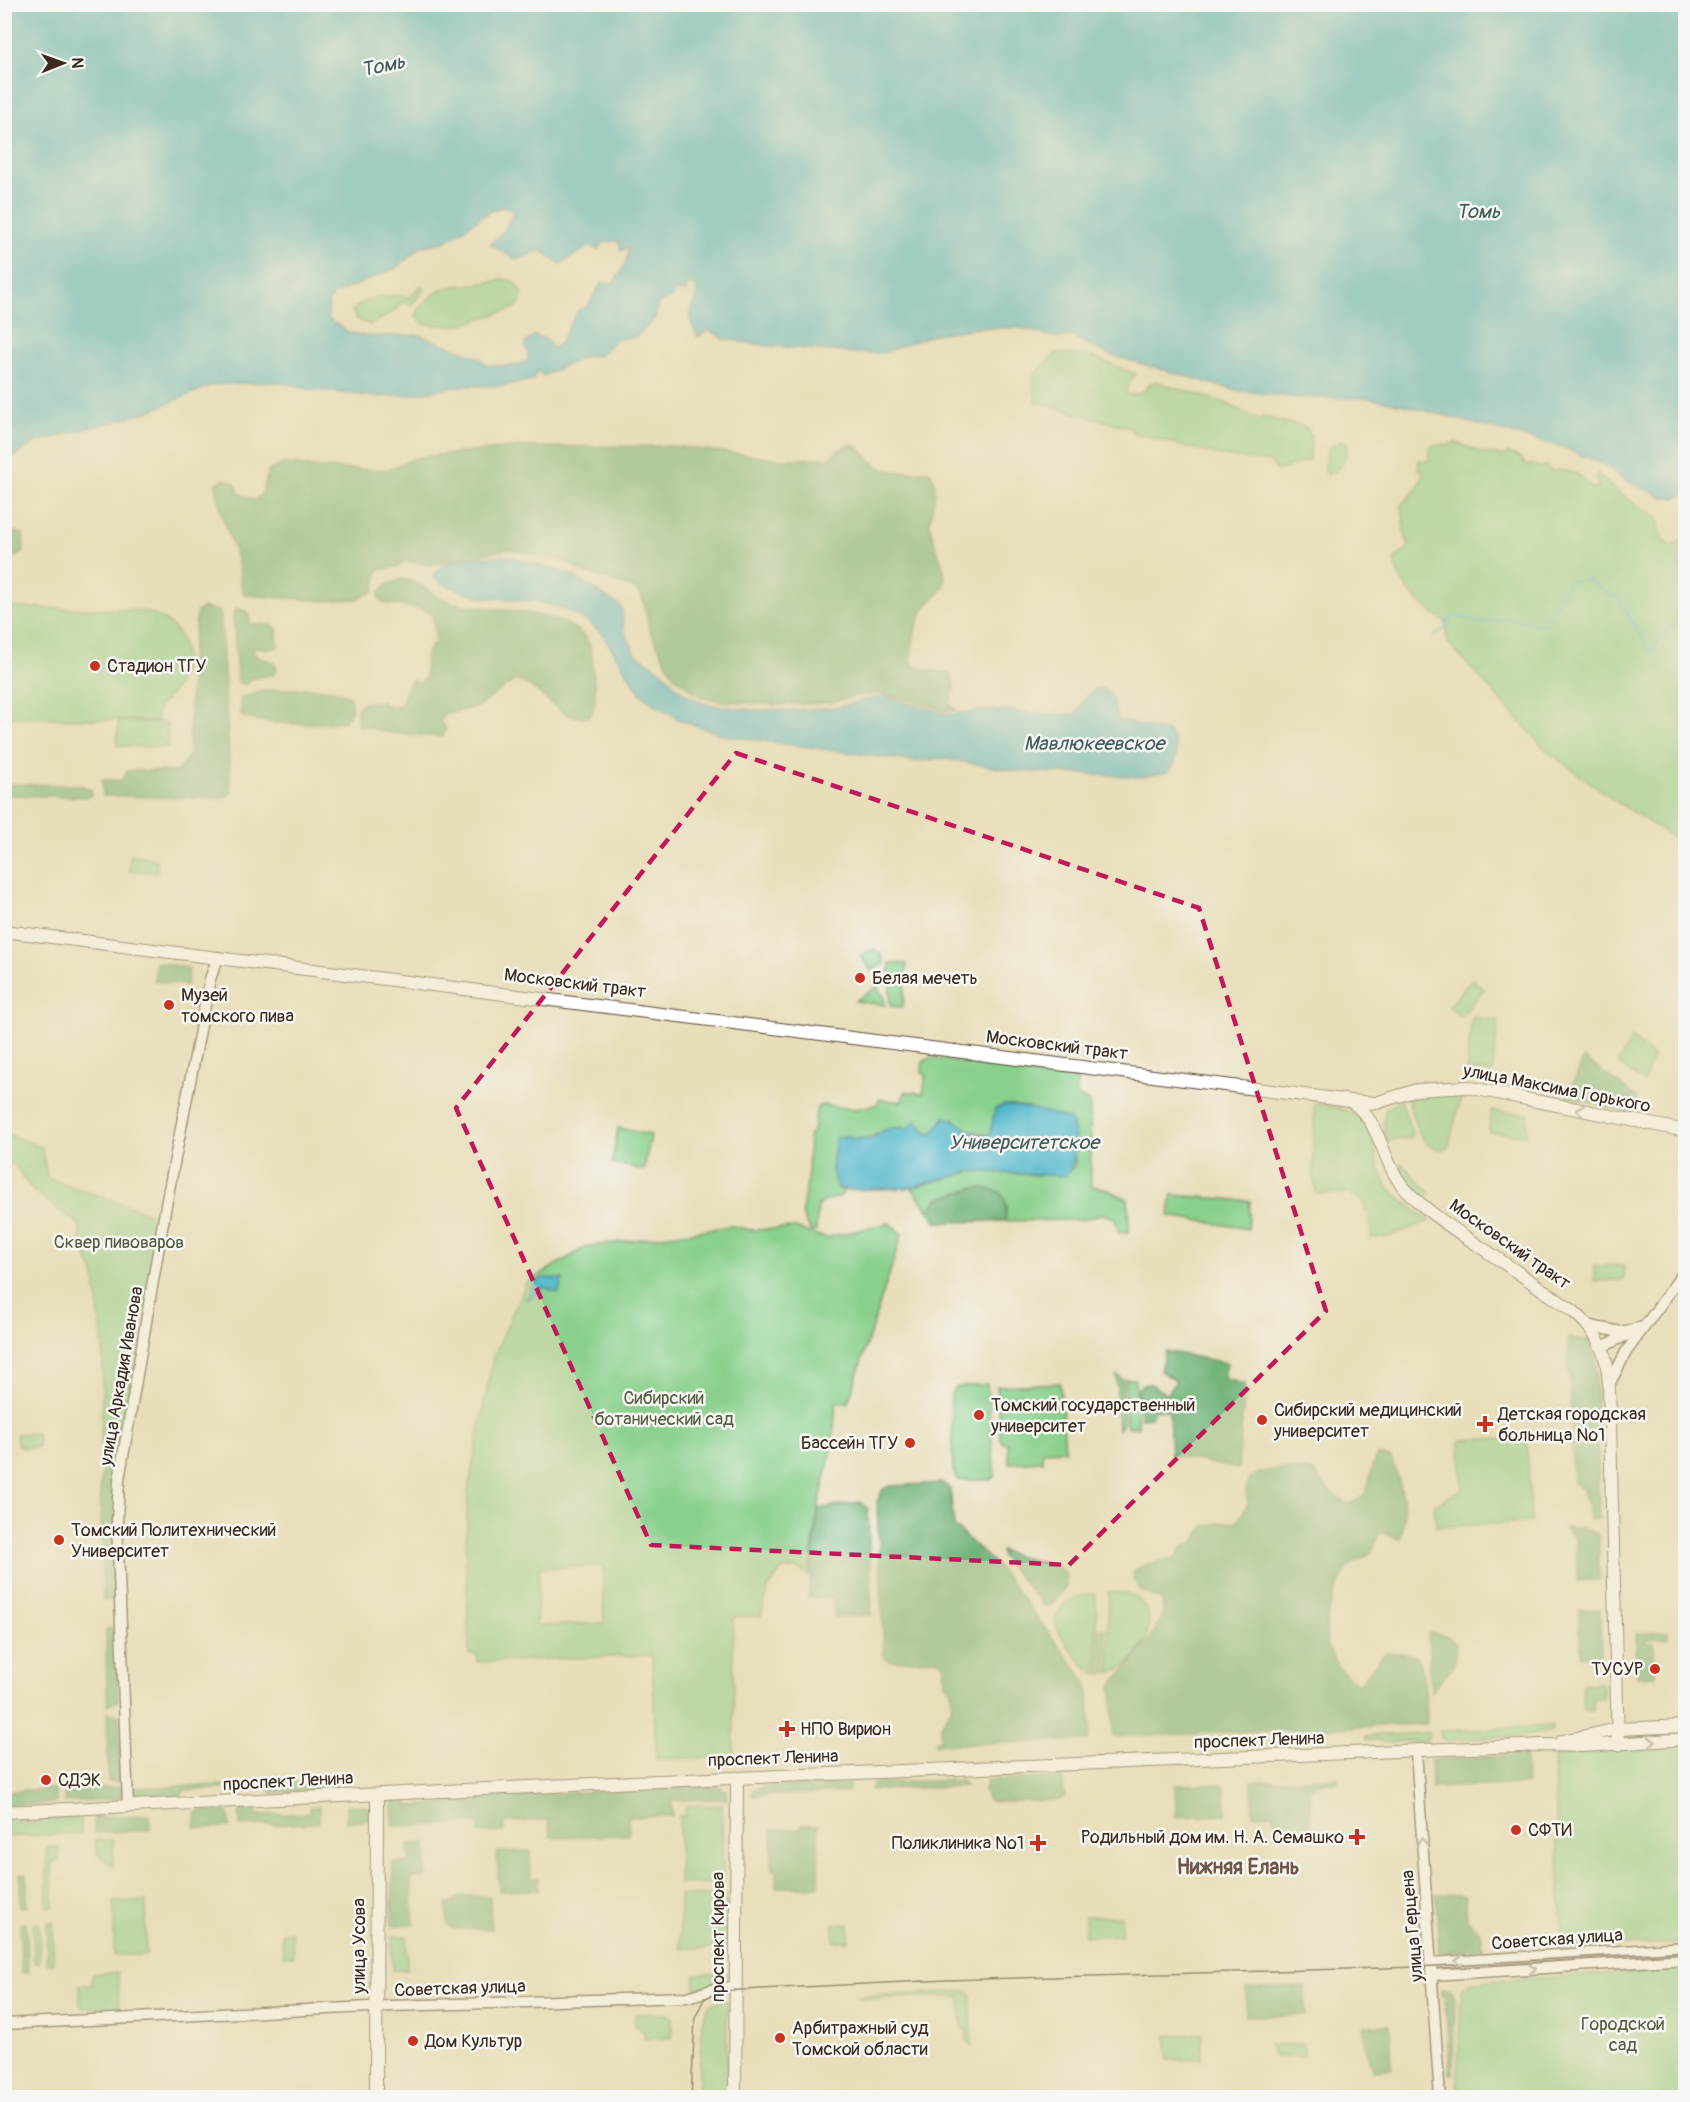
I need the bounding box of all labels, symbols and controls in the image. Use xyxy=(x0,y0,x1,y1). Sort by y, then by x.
north arrow xyxy=(33,33,93,93)
water label: Томь xyxy=(359,49,408,82)
text: N xyxy=(67,57,87,69)
water label: Томь xyxy=(1456,199,1501,224)
place label: Стадион ТГУ xyxy=(107,655,206,678)
marker: Стадион ТГУ xyxy=(88,659,102,673)
water label: Мавлюкеевское xyxy=(1024,731,1166,756)
street label: Московский тракт xyxy=(503,963,647,1004)
place label: Белая мечеть xyxy=(872,967,978,990)
marker: Белая мечеть xyxy=(853,971,867,985)
place label: Музей томского пива xyxy=(181,984,294,1028)
marker: Музей томского пива xyxy=(162,998,176,1012)
street label: Московский тракт xyxy=(985,1025,1129,1066)
street label: улица Максима Горького xyxy=(1460,1059,1653,1118)
one-way arrow xyxy=(1576,1104,1586,1117)
water label: Университетское xyxy=(949,1130,1101,1155)
street label: Московский тракт xyxy=(1445,1194,1575,1295)
park label: Сквер пивоваров xyxy=(54,1231,184,1254)
street label: улица Аркадия Иванова xyxy=(94,1285,149,1469)
park label: Сибирский ботанический сад xyxy=(594,1387,734,1431)
place label: Томский государственный университет xyxy=(990,1394,1196,1438)
place label: Сибирский медицинский университет xyxy=(1273,1399,1462,1443)
place label: Детская городская больница №1 xyxy=(1497,1403,1646,1447)
marker: Томский государственный университет xyxy=(972,1408,986,1422)
marker: Сибирский медицинский университет xyxy=(1255,1413,1269,1427)
marker: Детская городская больница №1 xyxy=(1476,1415,1494,1433)
place label: Бассейн ТГУ xyxy=(801,1432,898,1455)
marker: Бассейн ТГУ xyxy=(903,1436,917,1450)
place label: Томский Политехнический Университет xyxy=(71,1519,276,1563)
marker: Томский Политехнический Университет xyxy=(52,1533,66,1547)
place label: ТУСУР xyxy=(1591,1658,1643,1681)
marker: ТУСУР xyxy=(1648,1662,1662,1676)
place label: НПО Вирион xyxy=(800,1718,891,1741)
marker: НПО Вирион xyxy=(778,1720,796,1738)
street label: проспект Ленина xyxy=(1193,1727,1325,1754)
one-way arrow xyxy=(1647,1736,1656,1749)
street label: проспект Ленина xyxy=(707,1745,839,1772)
street label: проспект Ленина xyxy=(222,1767,354,1796)
place label: СДЭК xyxy=(58,1769,101,1792)
marker: СДЭК xyxy=(39,1773,53,1787)
place label: СФТИ xyxy=(1528,1819,1572,1842)
marker: СФТИ xyxy=(1509,1823,1523,1837)
place label: Родильный дом им. Н. А. Семашко xyxy=(1081,1826,1344,1849)
marker: Родильный дом им. Н. А. Семашко xyxy=(1348,1828,1366,1846)
place label: Поликлиника №1 xyxy=(892,1832,1024,1855)
marker: Поликлиника №1 xyxy=(1029,1834,1047,1852)
one-way arrow xyxy=(1415,1837,1428,1846)
district label: Нижняя Елань xyxy=(1177,1854,1299,1881)
street label: улица Герцена xyxy=(1396,1869,1429,1984)
street label: проспект Кирова xyxy=(707,1872,730,2002)
street label: улица Усова xyxy=(348,1898,371,1995)
street label: Советская улица xyxy=(1491,1923,1623,1956)
one-way arrow xyxy=(1455,1955,1464,1968)
one-way arrow xyxy=(1528,1963,1537,1976)
street label: Советская улица xyxy=(394,1975,526,2002)
park label: Городской сад xyxy=(1581,2013,1665,2057)
place label: Арбитражный суд Томской области xyxy=(792,2017,929,2061)
place label: Дом Культур xyxy=(424,2030,522,2053)
marker: Арбитражный суд Томской области xyxy=(773,2031,787,2045)
marker: Дом Культур xyxy=(406,2034,420,2048)

